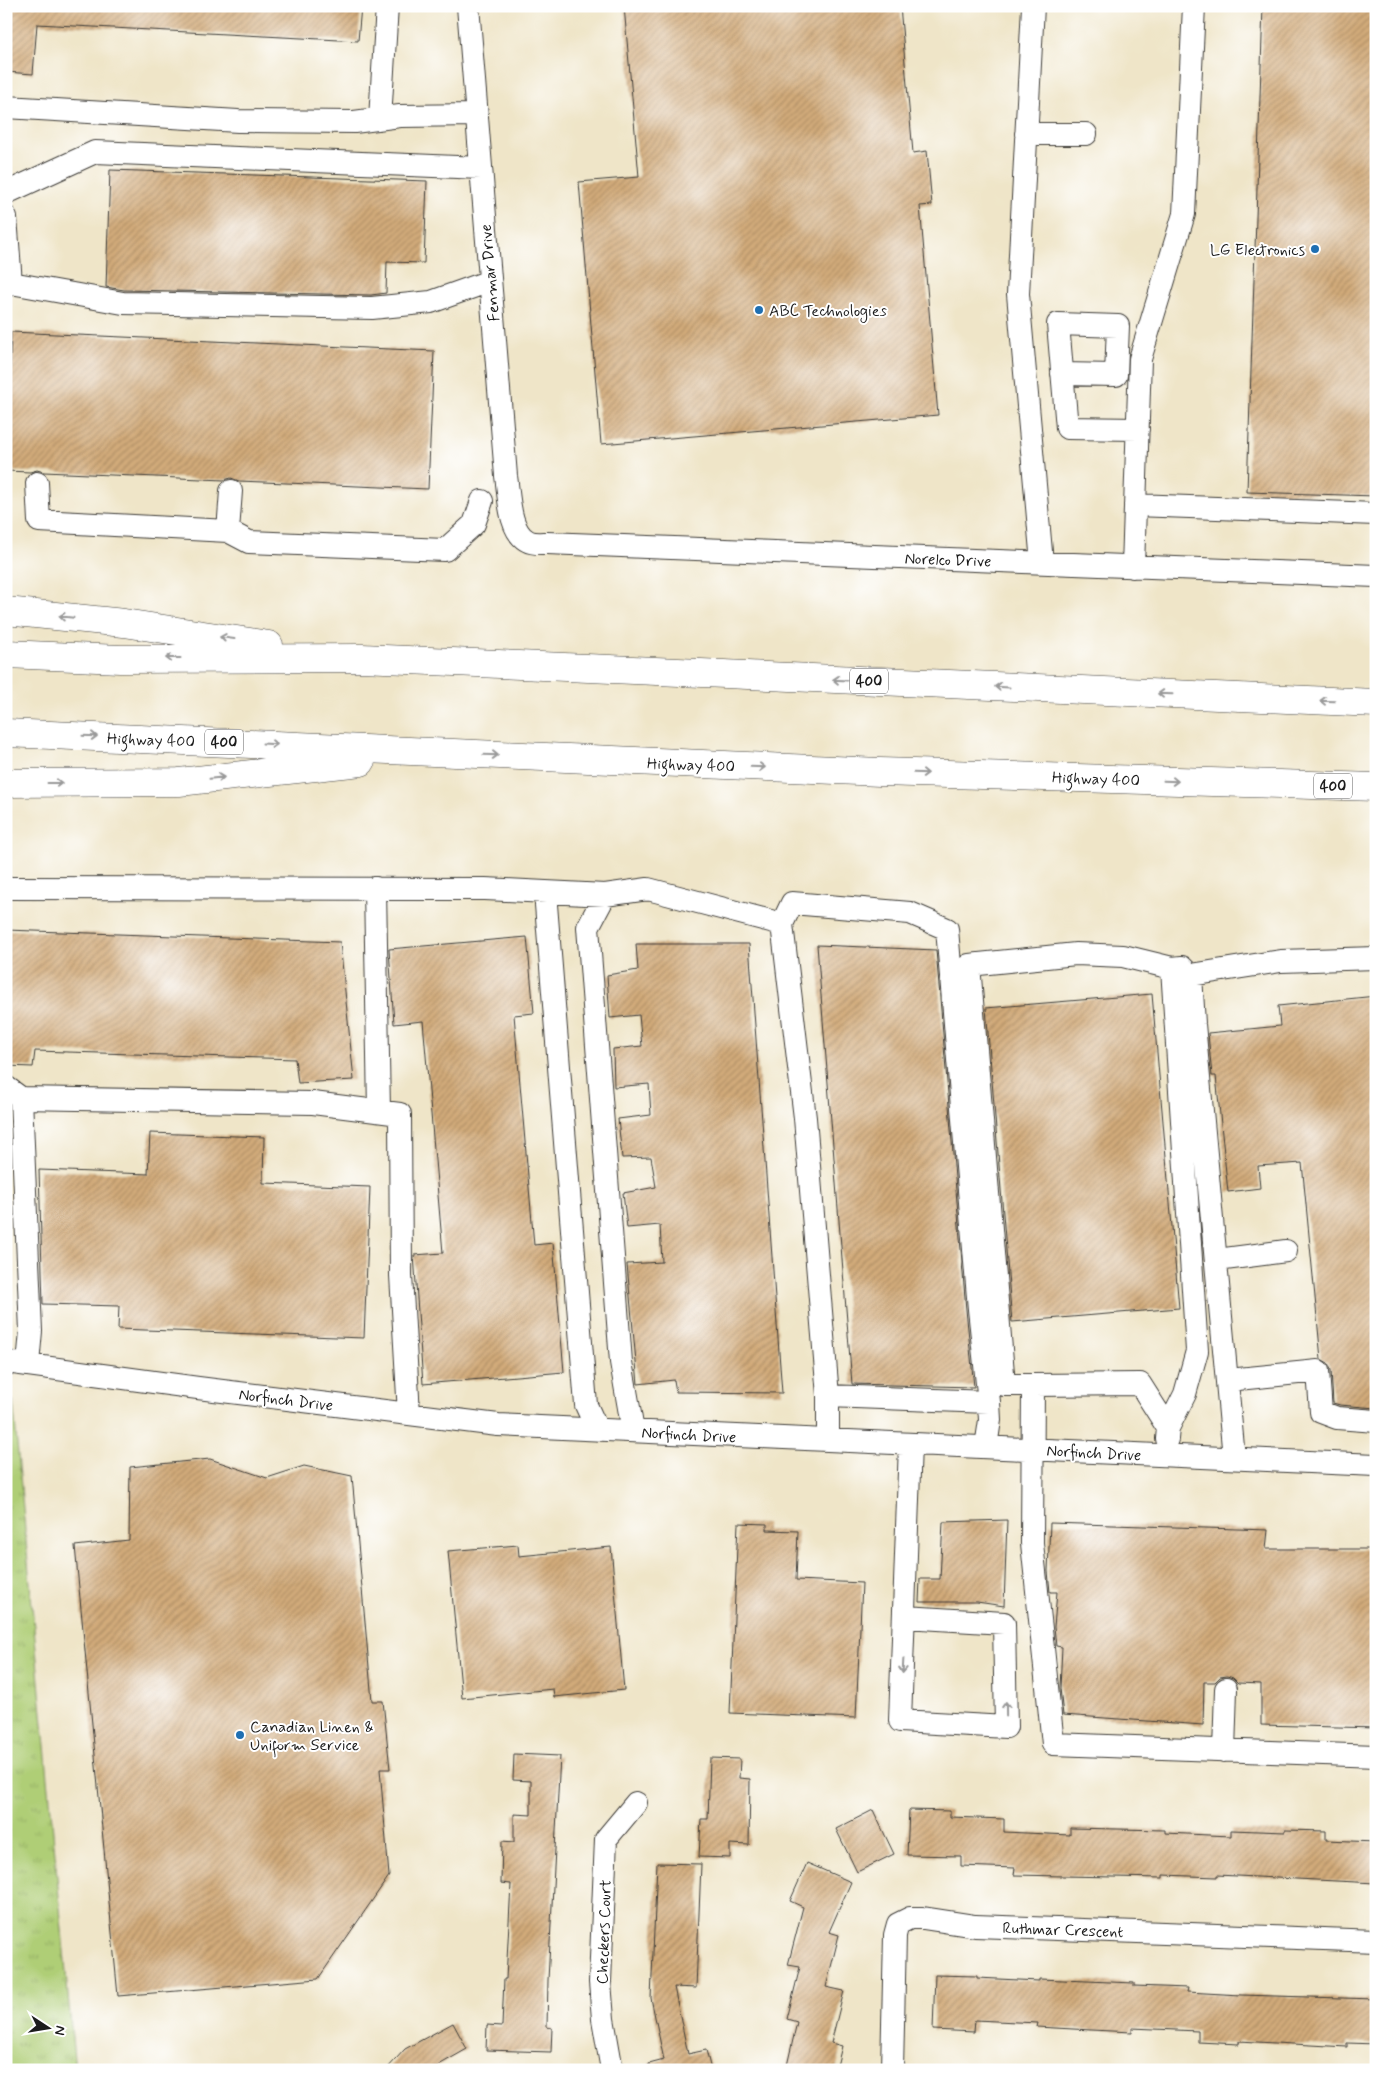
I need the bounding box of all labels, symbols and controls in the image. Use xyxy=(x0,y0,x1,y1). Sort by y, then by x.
street label: Fenmar Drive xyxy=(476,223,505,322)
place label: LG Electronics xyxy=(1210,240,1305,261)
marker: LG Electronics xyxy=(1309,243,1321,255)
place label: ABC Technologies xyxy=(769,301,887,323)
marker: ABC Technologies xyxy=(753,304,765,316)
street label: Norelco Drive xyxy=(904,548,992,573)
one-way arrow xyxy=(58,612,74,622)
one-way arrow xyxy=(219,633,235,643)
one-way arrow xyxy=(165,653,182,663)
road number: 400 xyxy=(850,668,888,694)
one-way arrow xyxy=(832,675,848,684)
one-way arrow xyxy=(995,683,1011,692)
one-way arrow xyxy=(1157,690,1173,699)
one-way arrow xyxy=(1319,696,1336,706)
street label: Highway 400 xyxy=(106,728,195,754)
road number: 400 xyxy=(205,730,243,754)
one-way arrow xyxy=(82,731,98,741)
one-way arrow xyxy=(261,740,277,749)
one-way arrow xyxy=(483,751,499,760)
street label: Highway 400 xyxy=(646,753,735,779)
one-way arrow xyxy=(750,762,766,772)
street label: Highway 400 xyxy=(1051,767,1140,793)
one-way arrow xyxy=(913,769,929,778)
one-way arrow xyxy=(209,773,225,783)
road number: 400 xyxy=(1314,774,1352,798)
one-way arrow xyxy=(1162,776,1178,785)
one-way arrow xyxy=(46,778,63,788)
street label: Norfinch Drive xyxy=(237,1384,334,1417)
street label: Norfinch Drive xyxy=(641,1423,737,1448)
street label: Norfinch Drive xyxy=(1046,1441,1142,1466)
one-way arrow xyxy=(898,1658,907,1674)
one-way arrow xyxy=(1001,1701,1011,1717)
place label: Canadian Linen & Uniform Service xyxy=(250,1717,374,1758)
marker: Canadian Linen & Uniform Service xyxy=(234,1729,246,1741)
street label: Checkers Court xyxy=(592,1879,617,1985)
street label: Ruthmar Crescent xyxy=(1002,1918,1124,1943)
north arrow xyxy=(22,2004,72,2054)
text: N xyxy=(50,2024,70,2037)

